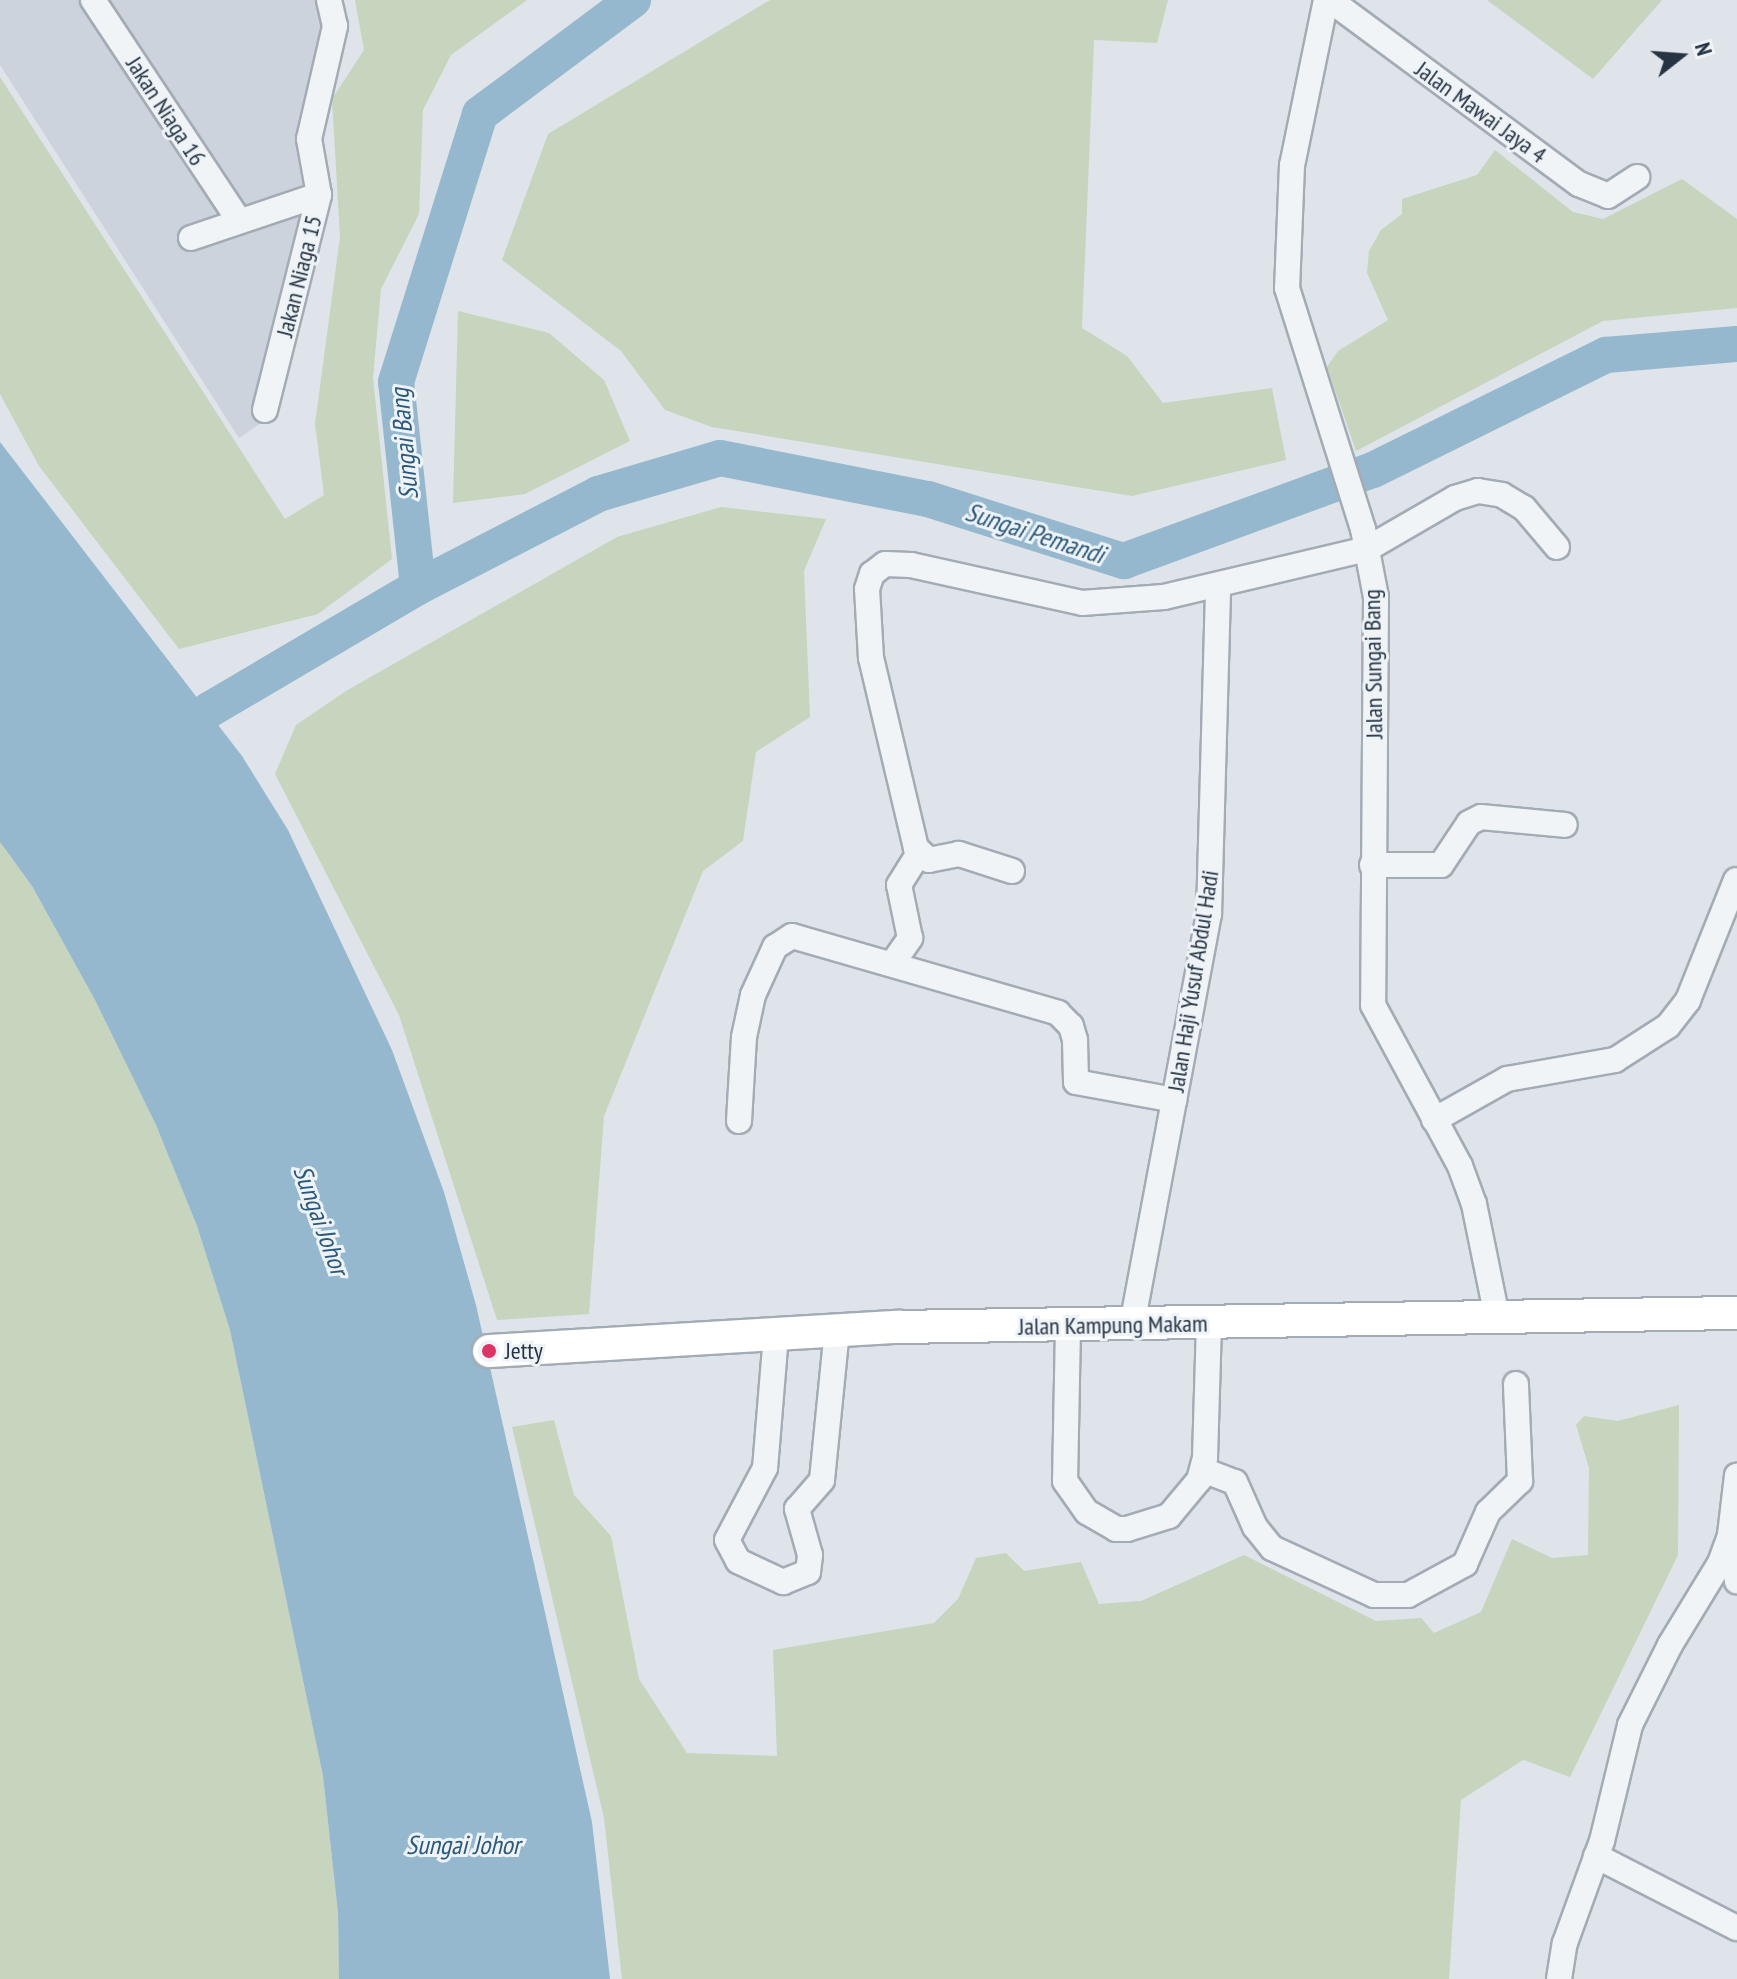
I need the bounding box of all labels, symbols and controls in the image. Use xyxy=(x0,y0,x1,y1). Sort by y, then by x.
north arrow xyxy=(1641,16,1721,96)
text: N xyxy=(1689,39,1719,59)
street label: Jakan Niaga 16 xyxy=(120,51,212,171)
street label: Jalan Mawai Jaya 4 xyxy=(1410,55,1552,169)
street label: Jakan Niaga 15 xyxy=(270,212,328,340)
water label: Sungai Bang xyxy=(384,387,424,501)
water label: Sungai Pemandi xyxy=(962,496,1108,570)
street label: Jalan Sungai Bang xyxy=(1357,589,1389,739)
street label: Jalan Haji Yusuf Abdul Hadi xyxy=(1161,868,1225,1094)
water label: Sungai Johor xyxy=(287,1161,355,1279)
street label: Jalan Kampung Makam xyxy=(1018,1309,1208,1341)
place label: Jetty xyxy=(505,1337,543,1365)
marker: Jetty xyxy=(480,1342,498,1360)
water label: Sungai Johor xyxy=(406,1829,520,1861)

